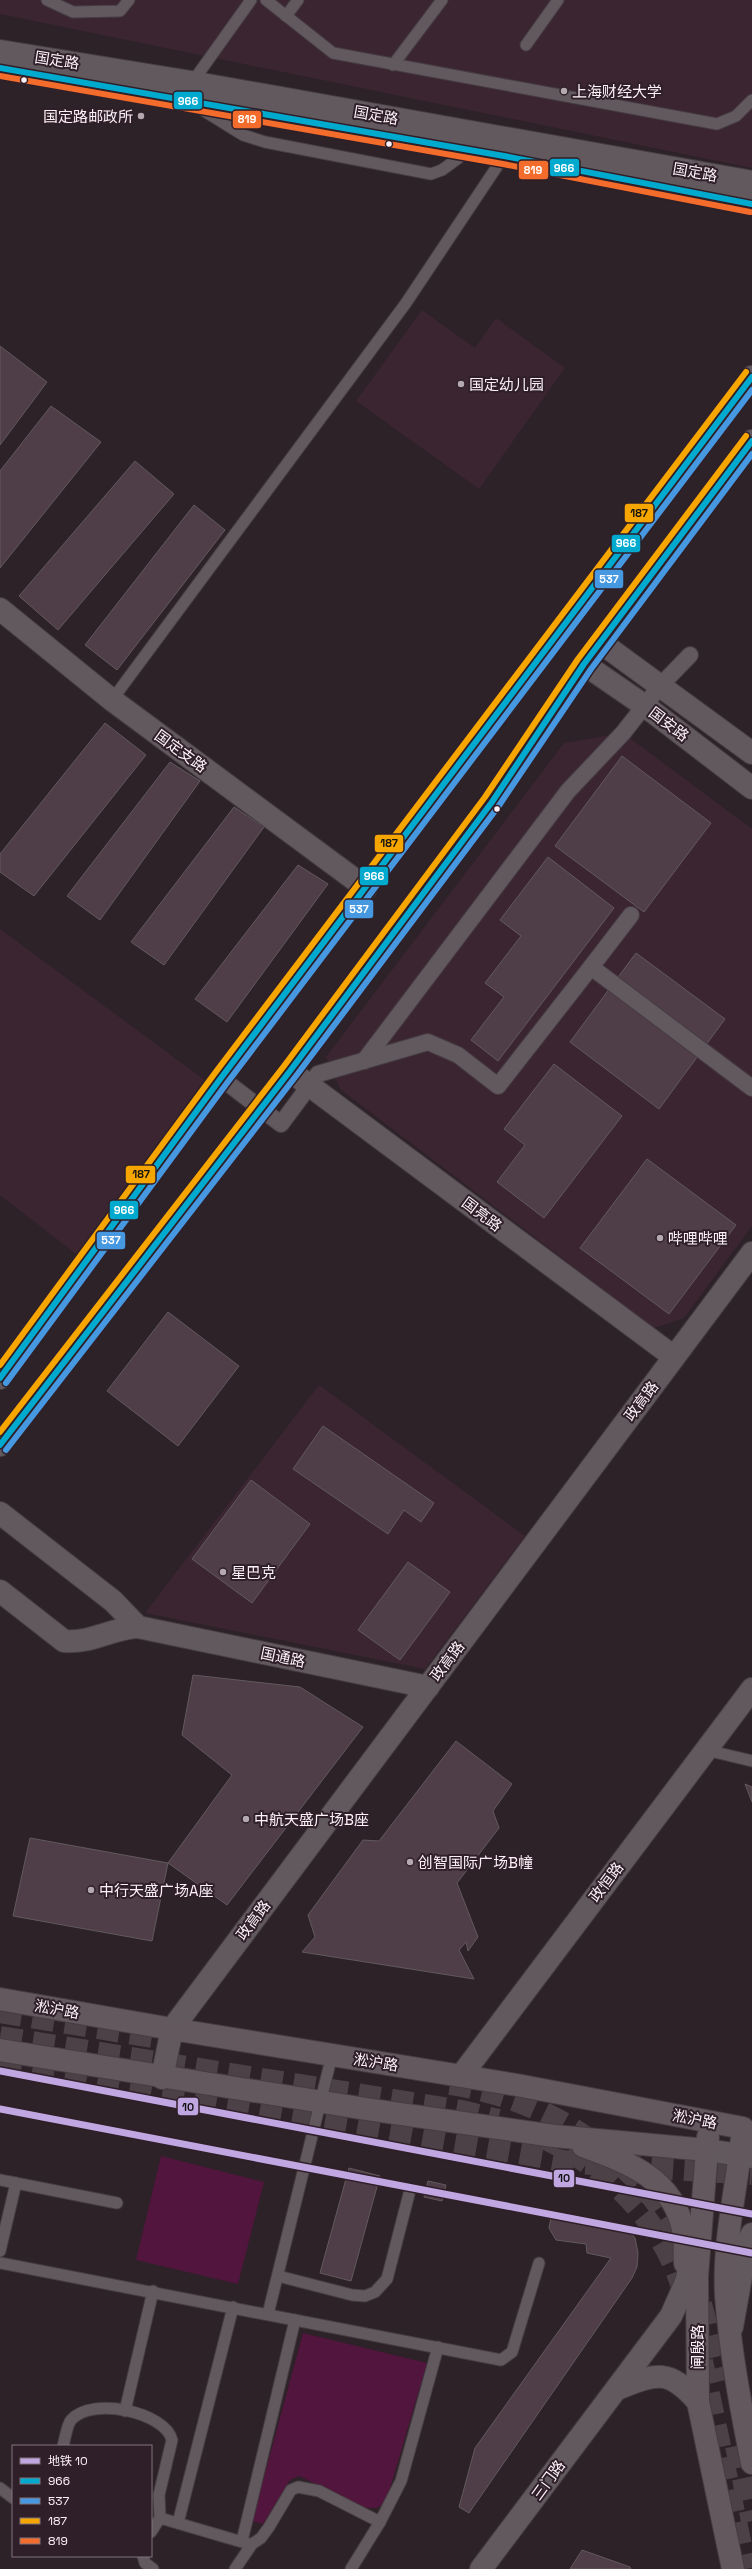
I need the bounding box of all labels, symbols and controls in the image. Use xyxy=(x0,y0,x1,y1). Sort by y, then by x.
street label: 国定路 xyxy=(33,47,81,73)
unlabelled marker xyxy=(19,75,29,85)
place label: 上海财经大学 xyxy=(572,82,662,101)
marker: 上海财经大学 xyxy=(559,86,569,96)
line badge: 966 xyxy=(173,91,203,110)
text: 966 xyxy=(178,94,198,108)
street label: 国定路 xyxy=(352,102,400,128)
place label: 国定路邮政所 xyxy=(43,107,133,126)
line badge: 819 xyxy=(232,110,262,129)
marker: 国定路邮政所 xyxy=(136,111,146,121)
text: 819 xyxy=(238,112,256,126)
unlabelled marker xyxy=(384,139,394,149)
line badge: 966 xyxy=(549,158,580,177)
street label: 国定路 xyxy=(671,159,719,185)
line badge: 819 xyxy=(518,160,549,180)
text: 966 xyxy=(554,161,574,175)
text: 819 xyxy=(524,163,542,177)
place label: 国定幼儿园 xyxy=(469,375,544,394)
marker: 国定幼儿园 xyxy=(456,379,466,389)
line badge: 187 xyxy=(624,503,654,523)
text: 187 xyxy=(630,506,648,520)
line badge: 966 xyxy=(611,534,641,553)
text: 966 xyxy=(616,536,636,550)
line badge: 537 xyxy=(594,569,624,589)
text: 537 xyxy=(599,572,619,586)
street label: 国安路 xyxy=(645,703,693,745)
street label: 国定支路 xyxy=(151,726,211,776)
unlabelled marker xyxy=(492,804,502,814)
line badge: 187 xyxy=(374,834,404,853)
text: 187 xyxy=(380,836,398,850)
line badge: 966 xyxy=(359,866,389,886)
text: 966 xyxy=(364,869,384,883)
line badge: 537 xyxy=(344,899,374,919)
text: 537 xyxy=(349,902,369,916)
line badge: 187 xyxy=(125,1165,156,1184)
text: 187 xyxy=(132,1167,150,1181)
street label: 国亮路 xyxy=(458,1193,506,1235)
line badge: 966 xyxy=(109,1200,139,1220)
text: 966 xyxy=(114,1203,134,1217)
place label: 哔哩哔哩 xyxy=(668,1229,728,1248)
line badge: 537 xyxy=(96,1231,126,1250)
text: 537 xyxy=(101,1233,121,1247)
marker: 哔哩哔哩 xyxy=(655,1233,665,1243)
street label: 政高路 xyxy=(620,1377,662,1425)
place label: 星巴克 xyxy=(231,1563,276,1582)
marker: 星巴克 xyxy=(218,1567,228,1577)
street label: 政高路 xyxy=(426,1637,468,1685)
street label: 国通路 xyxy=(259,1643,307,1671)
place label: 中航天盛广场B座 xyxy=(254,1810,369,1829)
marker: 中航天盛广场B座 xyxy=(241,1814,251,1824)
place label: 创智国际广场B幢 xyxy=(418,1853,533,1872)
marker: 创智国际广场B幢 xyxy=(405,1857,415,1867)
street label: 政恒路 xyxy=(585,1858,627,1906)
place label: 中行天盛广场A座 xyxy=(99,1881,213,1900)
marker: 中行天盛广场A座 xyxy=(86,1885,96,1895)
street label: 政高路 xyxy=(232,1896,274,1944)
street label: 淞沪路 xyxy=(33,1996,81,2022)
street label: 淞沪路 xyxy=(352,2049,400,2075)
line badge: 10 xyxy=(177,2097,199,2116)
text: 10 xyxy=(182,2100,194,2114)
street label: 淞沪路 xyxy=(671,2105,719,2133)
line badge: 10 xyxy=(553,2169,575,2188)
text: 10 xyxy=(558,2171,570,2185)
street label: 闸殷路 xyxy=(688,2324,707,2370)
legend xyxy=(12,2445,152,2557)
text: 地铁 10 xyxy=(48,2453,88,2469)
street label: 三门路 xyxy=(527,2456,569,2504)
text: 966 xyxy=(48,2473,70,2489)
text: 537 xyxy=(48,2493,69,2509)
text: 187 xyxy=(48,2513,67,2529)
text: 819 xyxy=(48,2533,68,2549)

